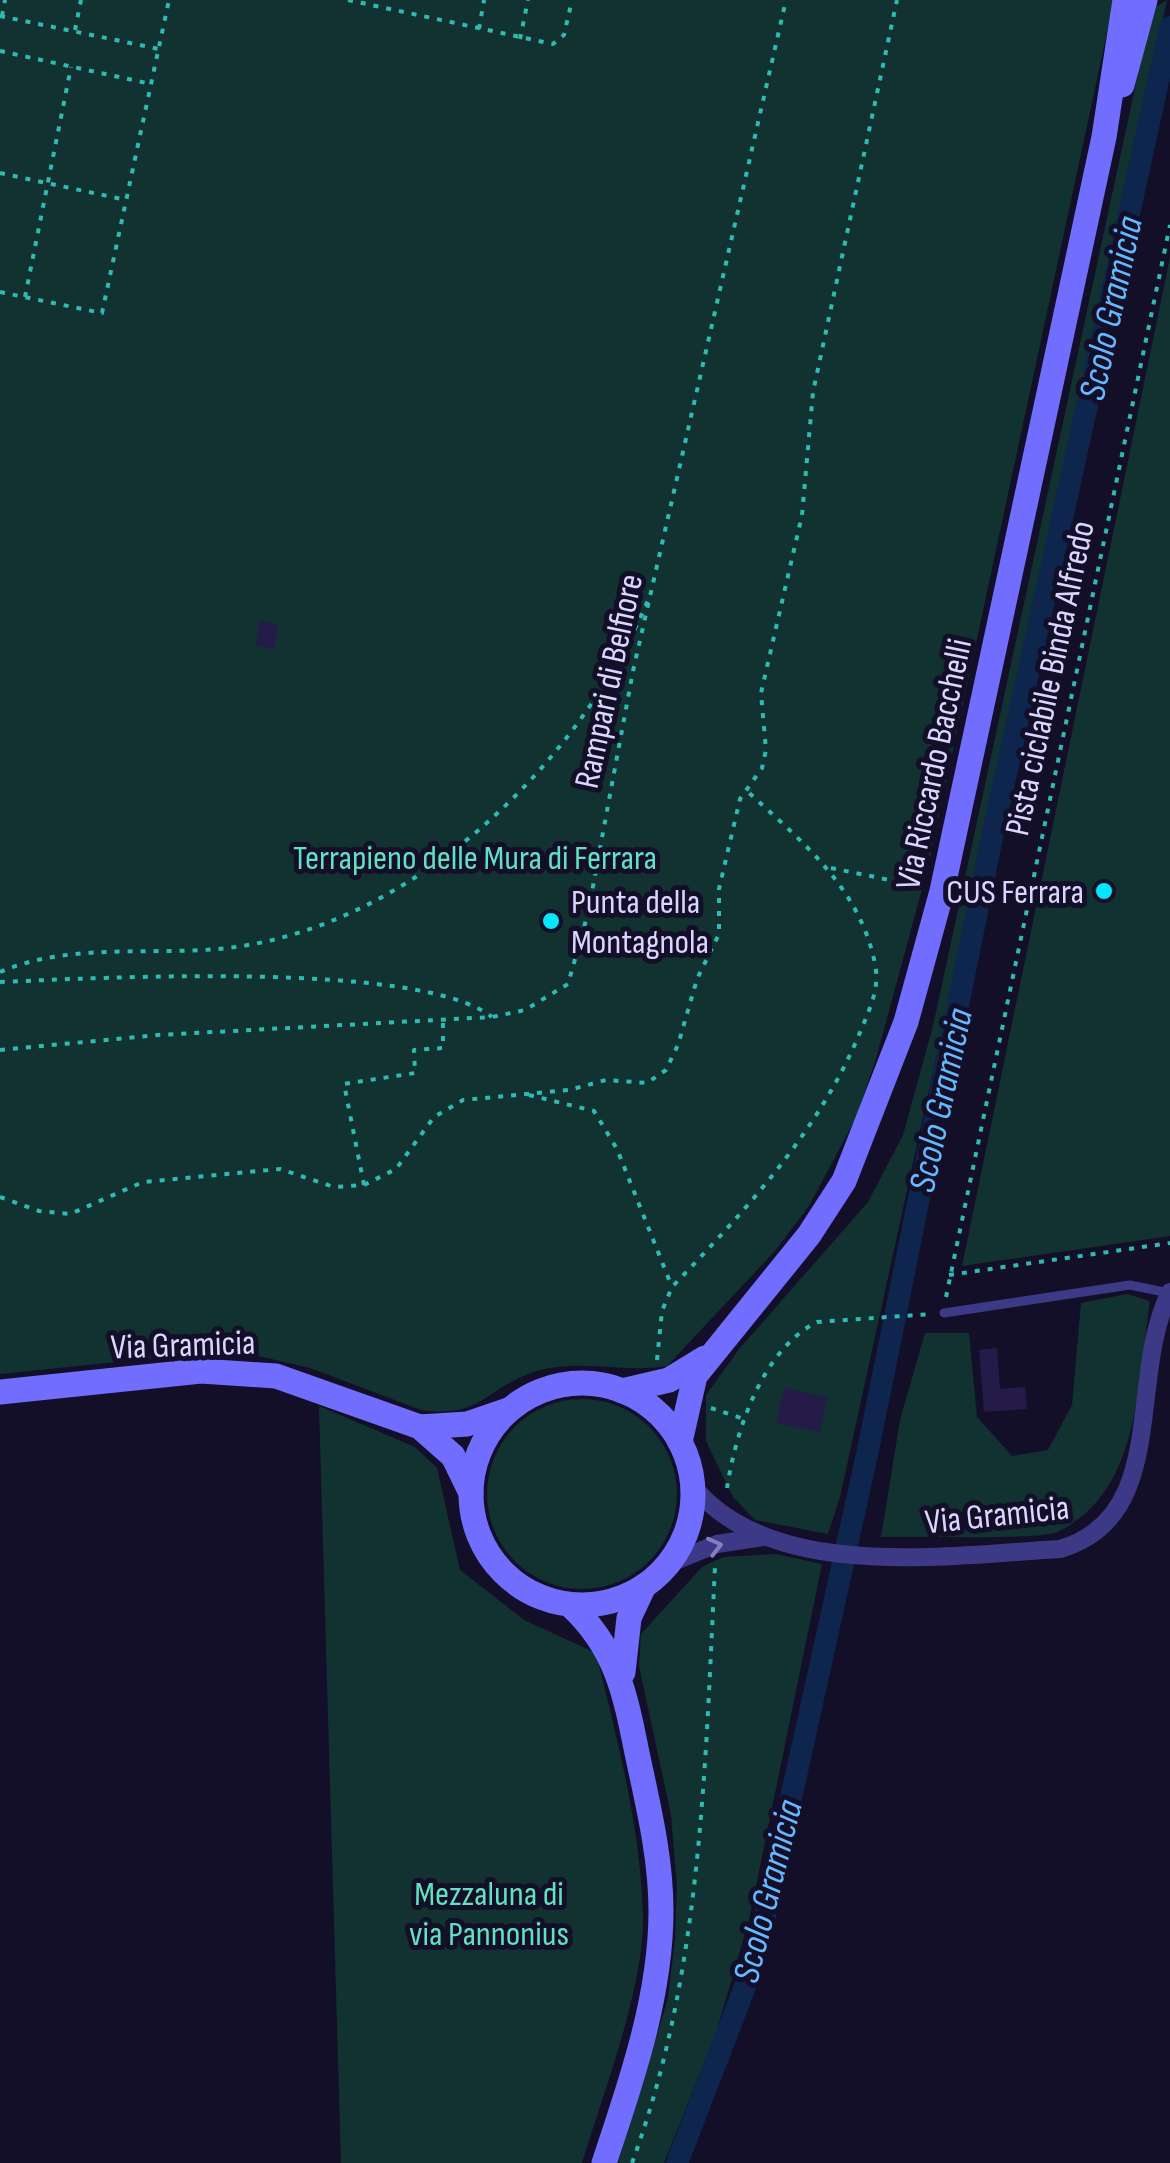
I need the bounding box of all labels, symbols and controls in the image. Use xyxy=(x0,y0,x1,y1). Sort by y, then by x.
water label: Scolo Gramicia xyxy=(1070,212,1153,404)
street label: Pista ciclabile Binda Alfredo xyxy=(996,517,1105,840)
street label: Rampari di Belfiore xyxy=(566,570,653,792)
street label: Via Riccardo Bacchelli xyxy=(887,635,982,894)
park label: Terrapieno delle Mura di Ferrara xyxy=(293,837,657,880)
place label: CUS Ferrara xyxy=(946,871,1084,914)
marker: CUS Ferrara xyxy=(1093,880,1115,902)
place label: Punta della Montagnola xyxy=(571,881,709,964)
marker: Punta della Montagnola xyxy=(540,910,562,932)
water label: Scolo Gramicia xyxy=(900,1004,983,1196)
street label: Via Gramicia xyxy=(110,1321,256,1370)
street label: Via Gramicia xyxy=(923,1487,1071,1544)
one-way arrow xyxy=(706,1537,723,1558)
water label: Scolo Gramicia xyxy=(724,1795,813,1987)
park label: Mezzaluna di via Pannonius xyxy=(409,1873,569,1956)

